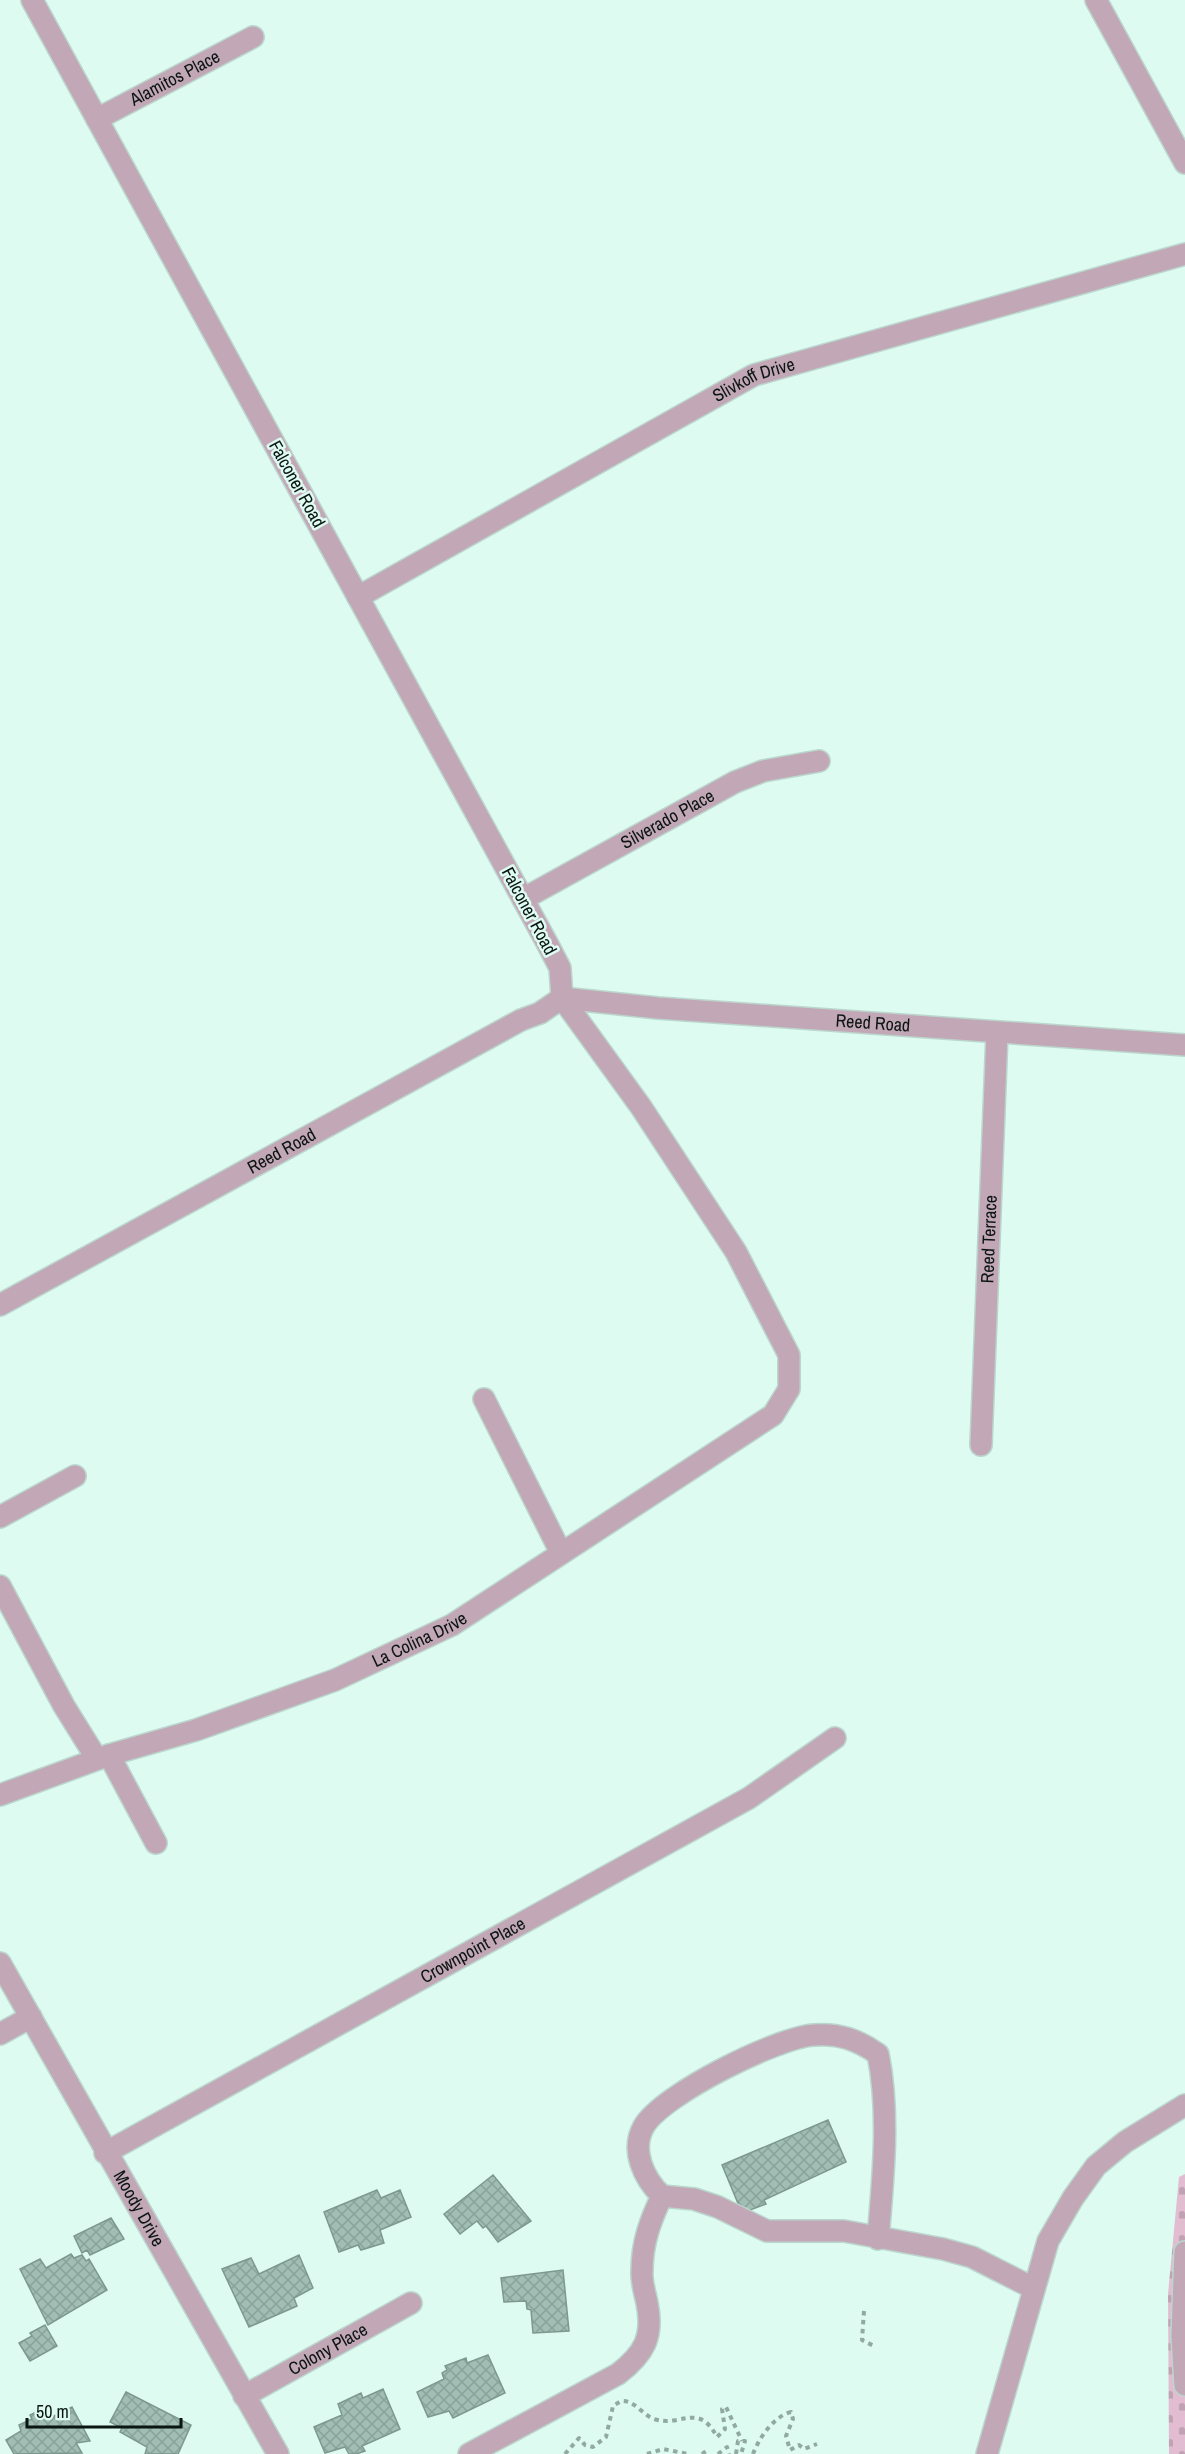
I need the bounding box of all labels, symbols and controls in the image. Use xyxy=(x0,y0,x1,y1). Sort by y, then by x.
street label: Alamitos Place xyxy=(124,44,224,112)
street label: Slivkoff Drive xyxy=(708,351,798,408)
street label: Falconer Road xyxy=(263,436,332,532)
street label: Silverado Place xyxy=(616,783,719,855)
street label: Falconer Road xyxy=(496,862,563,959)
street label: Reed Road xyxy=(835,1008,911,1038)
street label: Reed Road xyxy=(243,1122,320,1179)
street label: Reed Terrace xyxy=(974,1194,1003,1284)
street label: La Colina Drive xyxy=(368,1606,472,1673)
street label: Crownpoint Place xyxy=(415,1911,530,1989)
street label: Moody Drive xyxy=(108,2166,171,2251)
street label: Colony Place xyxy=(284,2317,372,2381)
scale bar xyxy=(27,2391,182,2429)
text: 50 m xyxy=(36,2399,69,2424)

